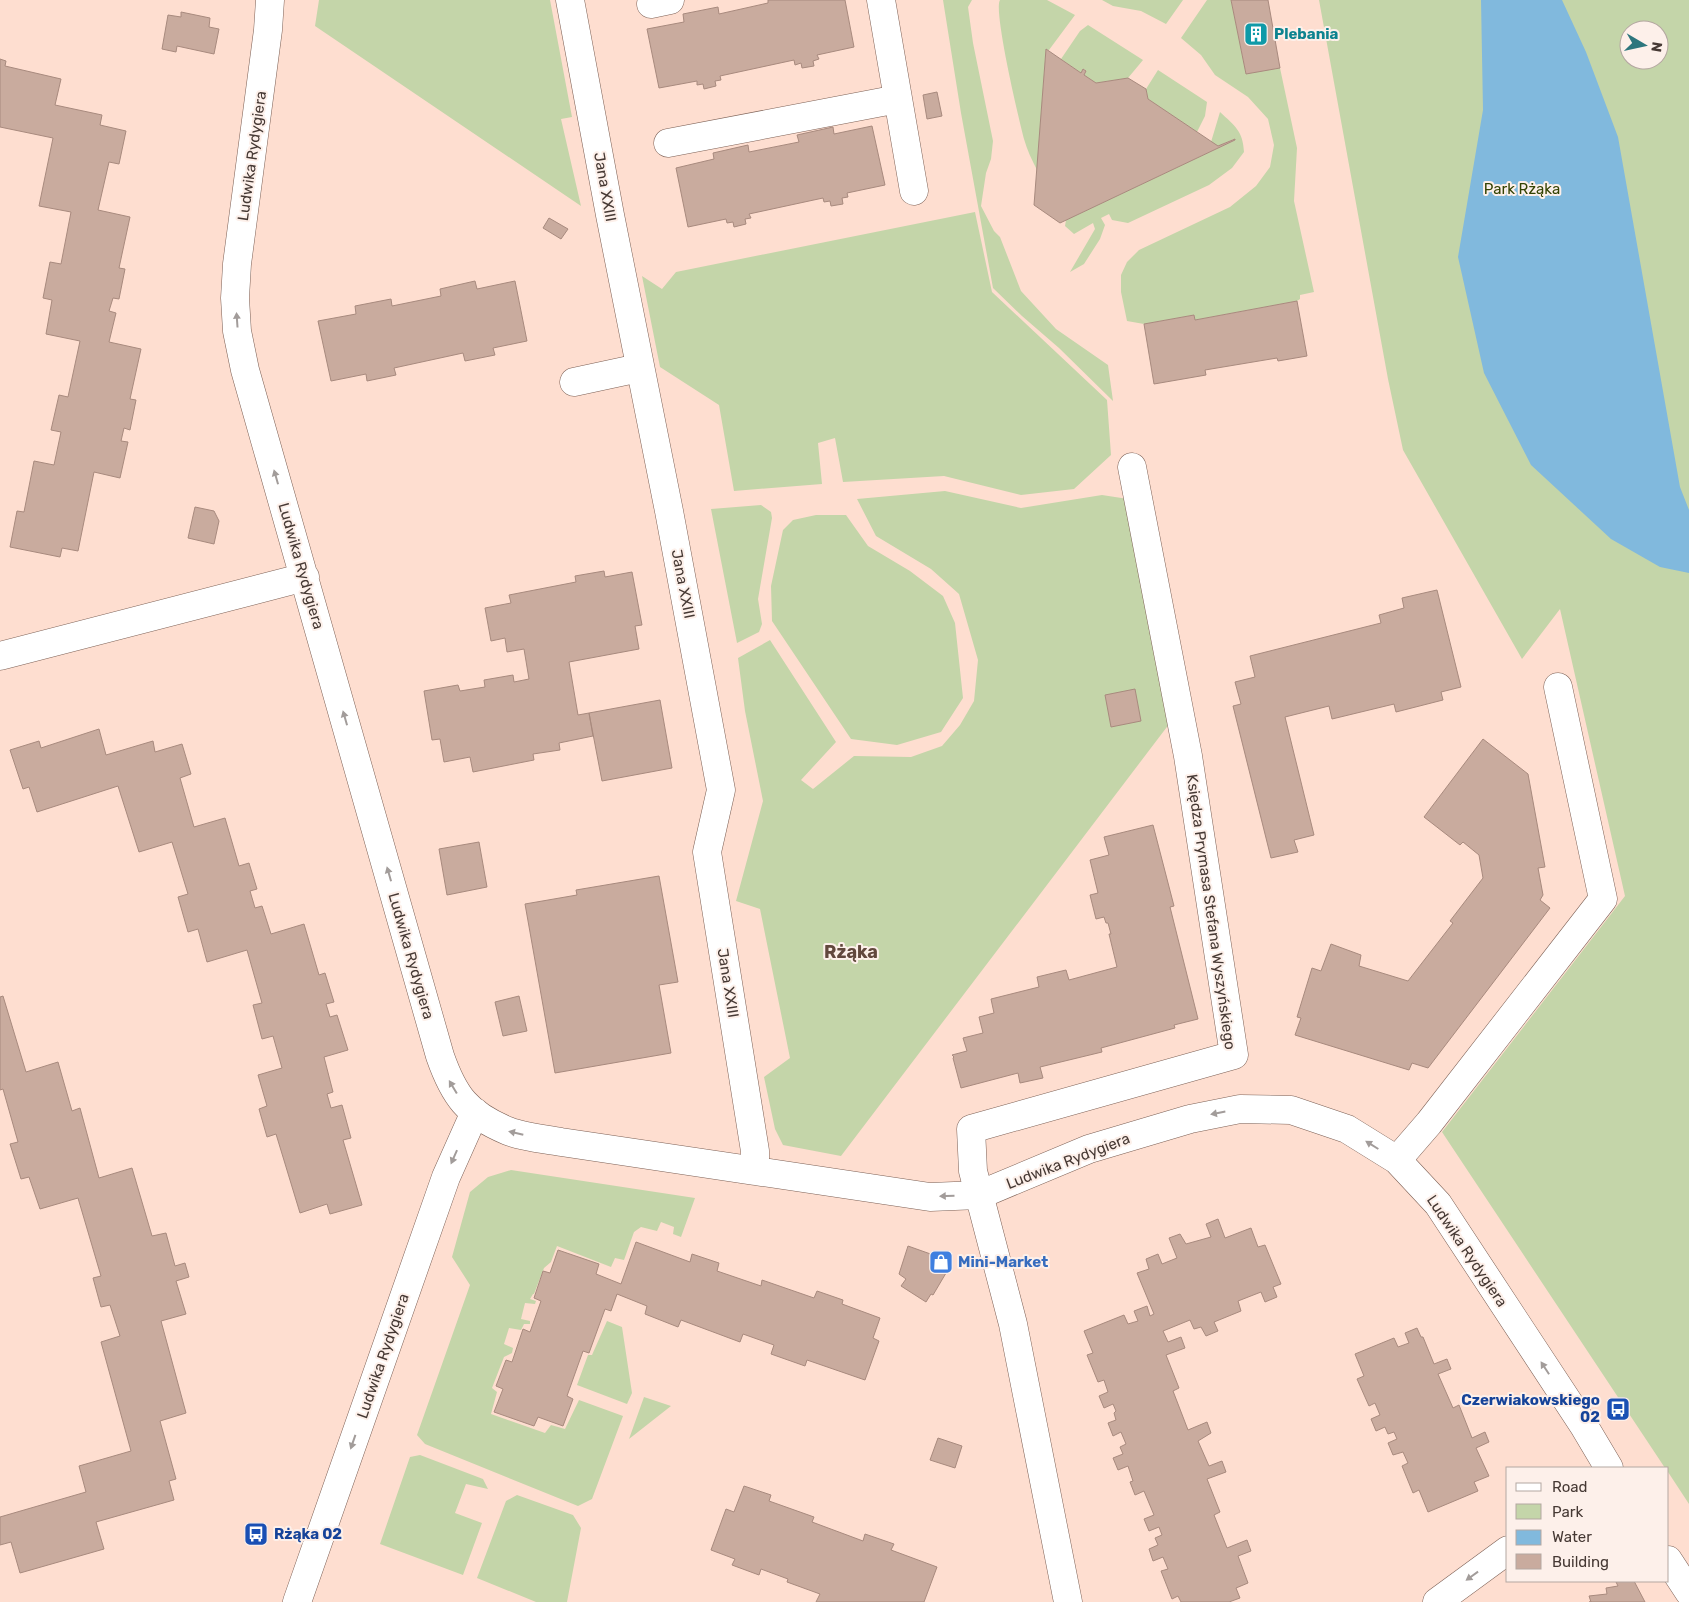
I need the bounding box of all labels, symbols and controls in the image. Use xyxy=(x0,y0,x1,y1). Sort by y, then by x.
north arrow xyxy=(1619,20,1669,70)
building icon: Plebania xyxy=(1243,21,1269,47)
place label: Plebania xyxy=(1274,25,1339,43)
text: N xyxy=(1647,41,1666,53)
street label: Ludwika Rydygiera xyxy=(234,90,270,222)
street label: Jana XXIII xyxy=(590,151,620,223)
park label: Park Rżąka xyxy=(1484,180,1560,198)
one-way arrow xyxy=(232,312,240,328)
one-way arrow xyxy=(272,470,280,485)
street label: Ludwika Rydygiera xyxy=(274,501,328,631)
street label: Jana XXIII xyxy=(667,548,699,620)
one-way arrow xyxy=(340,710,348,725)
street label: Księdza Prymasa Stefana Wyszyńskiego xyxy=(1183,773,1239,1051)
one-way arrow xyxy=(384,867,392,882)
street label: Ludwika Rydygiera xyxy=(384,891,438,1021)
district label: Rżąka xyxy=(824,941,878,963)
street label: Jana XXIII xyxy=(714,947,742,1019)
one-way arrow xyxy=(448,1081,457,1094)
one-way arrow xyxy=(1210,1109,1226,1117)
one-way arrow xyxy=(508,1129,523,1137)
street label: Ludwika Rydygiera xyxy=(1004,1129,1132,1193)
one-way arrow xyxy=(1366,1140,1379,1150)
one-way arrow xyxy=(450,1150,458,1164)
one-way arrow xyxy=(939,1192,955,1200)
street label: Ludwika Rydygiera xyxy=(1423,1192,1511,1310)
shop icon: Mini-Market xyxy=(928,1249,954,1275)
place label: Mini-Market xyxy=(958,1253,1048,1271)
street label: Ludwika Rydygiera xyxy=(353,1291,413,1421)
one-way arrow xyxy=(1541,1361,1550,1375)
place label: Czerwiakowskiego 02 xyxy=(1461,1391,1600,1426)
bus stop icon: Czerwiakowskiego 02 xyxy=(1605,1396,1631,1422)
one-way arrow xyxy=(349,1435,357,1450)
legend xyxy=(1506,1467,1669,1582)
text: Road xyxy=(1552,1478,1588,1496)
text: Park xyxy=(1552,1503,1583,1521)
bus stop icon: Rżąka 02 xyxy=(243,1521,269,1547)
place label: Rżąka 02 xyxy=(274,1525,342,1543)
text: Water xyxy=(1552,1528,1592,1546)
text: Building xyxy=(1552,1553,1609,1571)
one-way arrow xyxy=(1465,1571,1479,1581)

